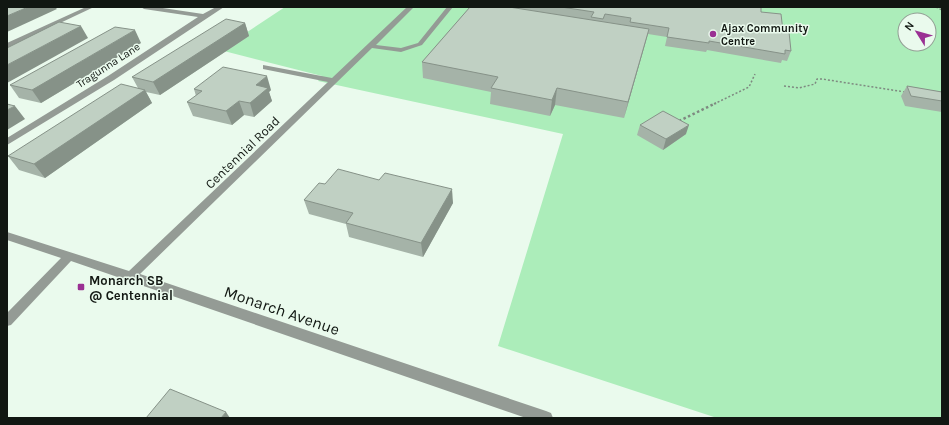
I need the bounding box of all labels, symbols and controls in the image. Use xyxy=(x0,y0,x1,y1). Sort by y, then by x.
north arrow xyxy=(897,12,937,52)
text: N xyxy=(902,19,917,33)
place label: Ajax Community Centre xyxy=(721,22,809,48)
marker: Ajax Community Centre xyxy=(708,29,718,39)
street label: Tragunna Lane xyxy=(74,40,143,91)
street label: Centennial Road xyxy=(202,113,283,192)
place label: Monarch SB @ Centennial xyxy=(89,273,173,303)
marker: Monarch SB @ Centennial xyxy=(76,282,86,292)
street label: Monarch Avenue xyxy=(222,282,342,339)

